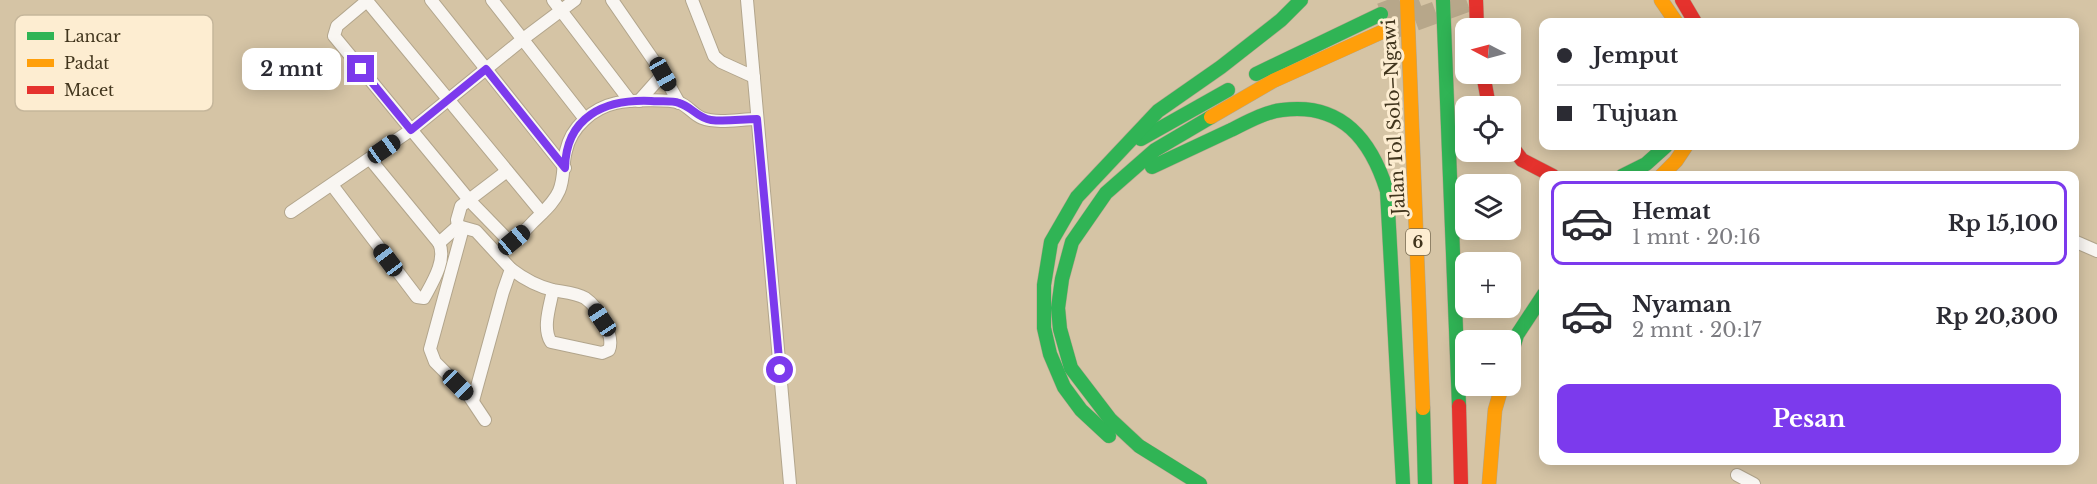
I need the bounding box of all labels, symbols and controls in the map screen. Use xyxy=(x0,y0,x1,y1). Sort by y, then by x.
legend xyxy=(15,15,213,111)
north arrow xyxy=(1455,18,1521,84)
map controls xyxy=(1455,18,1521,396)
street label: Jalan Tol Solo–Ngawi xyxy=(1378,19,1410,217)
text: Lancar xyxy=(64,26,121,46)
text: Jemput xyxy=(1593,42,1678,69)
callout: 2 mnt xyxy=(241,48,340,90)
text: Padat xyxy=(64,53,109,73)
car xyxy=(646,54,680,94)
route end xyxy=(347,55,374,82)
text: 2 mnt xyxy=(260,57,323,81)
text: Macet xyxy=(64,80,114,100)
button: locate xyxy=(1455,96,1521,162)
text: Tujuan xyxy=(1593,100,1678,127)
car xyxy=(364,131,404,167)
button: layers xyxy=(1455,174,1521,240)
icon: car xyxy=(1560,196,1614,250)
text: Hemat xyxy=(1632,198,1711,225)
text: Rp 15,100 xyxy=(1948,210,2058,237)
car xyxy=(494,222,534,258)
text: 1 mnt · 20:16 xyxy=(1632,225,1761,249)
road number: 6 xyxy=(1406,229,1430,255)
car xyxy=(370,240,406,280)
button: + xyxy=(1455,252,1521,318)
icon: car xyxy=(1560,289,1614,343)
text: Nyaman xyxy=(1632,291,1731,318)
car xyxy=(584,300,620,340)
text: Rp 20,300 xyxy=(1935,303,2058,330)
text: 2 mnt · 20:17 xyxy=(1632,318,1761,342)
button: − xyxy=(1455,330,1521,396)
route start xyxy=(766,356,793,383)
car xyxy=(439,366,477,404)
button: Pesan xyxy=(1557,384,2061,453)

